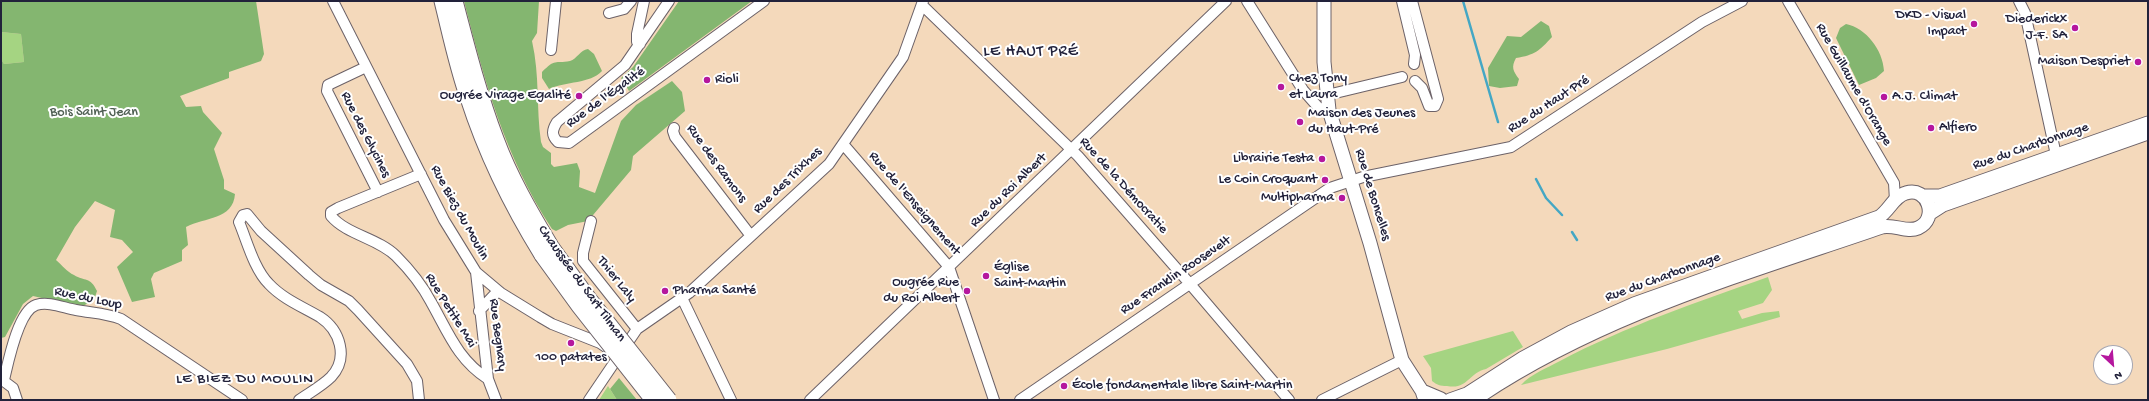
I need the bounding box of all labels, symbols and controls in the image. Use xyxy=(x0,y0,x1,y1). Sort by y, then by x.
place label: DKD - Visual Impact xyxy=(1896,8,1966,40)
place label: Diederickx J-F. SA xyxy=(2006,12,2067,44)
marker: DKD - Visual Impact xyxy=(1969,19,1979,29)
street label: Rue Guillaume d'Orange xyxy=(1811,21,1895,149)
marker: Diederickx J-F. SA xyxy=(2070,23,2080,33)
district label: LE HAUT PRÉ xyxy=(983,43,1079,63)
place label: Maison Despriet xyxy=(2038,54,2130,70)
marker: Maison Despriet xyxy=(2133,57,2143,67)
street label: Rue de l'Égalité xyxy=(563,64,649,132)
place label: Chez Tony et Laura xyxy=(1289,71,1347,104)
place label: Rioli xyxy=(715,72,739,88)
street label: Rue du Haut Pré xyxy=(1505,72,1593,138)
marker: Rioli xyxy=(702,75,712,85)
marker: Chez Tony et Laura xyxy=(1276,82,1286,92)
place label: Ougrée Virage Egalité xyxy=(440,88,571,104)
street label: Rue des Glycines xyxy=(336,89,394,181)
place label: A.J. Climat xyxy=(1892,89,1957,105)
marker: Ougrée Virage Egalité xyxy=(574,91,584,101)
marker: A.J. Climat xyxy=(1879,92,1889,102)
park label: Bois Saint Jean xyxy=(50,105,138,121)
place label: Maison des Jeunes du Haut-Pré xyxy=(1308,106,1415,138)
marker: Maison des Jeunes du Haut-Pré xyxy=(1295,117,1305,127)
street label: Rue du Charbonnage xyxy=(1971,119,2091,175)
place label: Alfiero xyxy=(1939,120,1977,136)
street label: Rue des Ramons xyxy=(682,122,750,206)
marker: Alfiero xyxy=(1926,123,1936,133)
street label: Rue de la Démocratie xyxy=(1075,134,1171,238)
street label: Rue des Trixhes xyxy=(750,144,826,218)
street label: Rue de Boncelles xyxy=(1350,147,1394,243)
street label: Rue de l'Enseignement xyxy=(864,149,964,259)
street label: Rue du Roi Albert xyxy=(967,150,1051,232)
place label: Librairie Testa xyxy=(1233,151,1314,167)
marker: Librairie Testa xyxy=(1317,154,1327,164)
street label: Rue Biez du Moulin xyxy=(426,163,492,263)
place label: Le Coin Croquant xyxy=(1219,172,1317,188)
marker: Le Coin Croquant xyxy=(1320,175,1330,185)
place label: Multipharma xyxy=(1261,190,1334,206)
marker: Multipharma xyxy=(1337,193,1347,203)
street label: Chaussée du Sart Tilman xyxy=(533,223,629,345)
street label: Rue Franklin Roosevelt xyxy=(1118,233,1234,319)
street label: Rue du Charbonnage xyxy=(1603,249,1723,307)
street label: Thier Laly xyxy=(593,253,639,307)
place label: Église Saint-Martin xyxy=(994,260,1066,292)
street label: Rue Petite Mai xyxy=(420,271,480,351)
marker: Église Saint-Martin xyxy=(981,271,991,281)
place label: Ougrée Rue du Roi Albert xyxy=(883,275,959,308)
place label: Pharma Santé xyxy=(673,283,756,299)
street label: Rue du Loup xyxy=(53,284,123,314)
marker: Pharma Santé xyxy=(660,286,670,296)
marker: Ougrée Rue du Roi Albert xyxy=(962,286,972,296)
street label: Rue Begnary xyxy=(484,298,510,372)
marker: 100 patates xyxy=(566,338,576,348)
north arrow xyxy=(2093,345,2133,385)
place label: 100 patates xyxy=(535,350,607,366)
text: N xyxy=(2112,368,2124,382)
district label: LE BIEZ DU MOULIN xyxy=(176,371,314,389)
place label: École fondamentale libre Saint-Martin xyxy=(1072,378,1292,394)
marker: École fondamentale libre Saint-Martin xyxy=(1059,381,1069,391)

